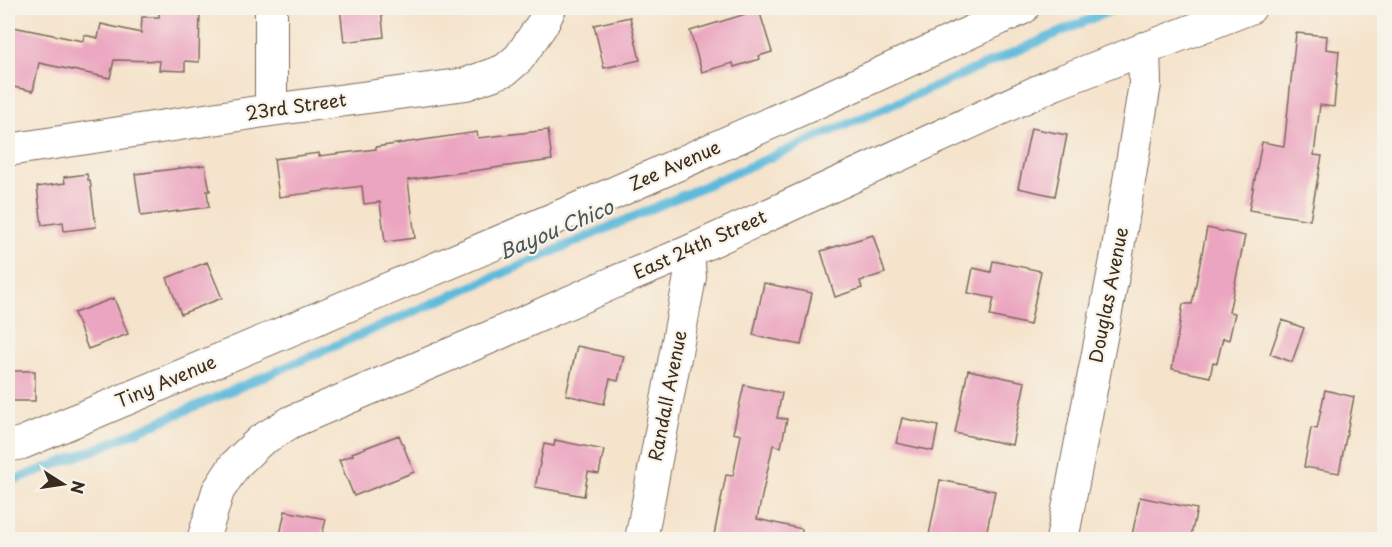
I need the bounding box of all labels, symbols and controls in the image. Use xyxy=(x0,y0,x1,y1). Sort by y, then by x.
street label: 23rd Street xyxy=(244,85,348,126)
street label: Zee Avenue xyxy=(625,132,724,197)
water label: Bayou Chico xyxy=(493,191,619,267)
street label: East 24th Street xyxy=(628,202,770,285)
street label: Douglas Avenue xyxy=(1081,224,1134,365)
street label: Randall Avenue xyxy=(641,328,692,463)
street label: Tiny Avenue xyxy=(111,347,220,414)
north arrow xyxy=(33,454,93,514)
text: N xyxy=(66,479,92,496)

